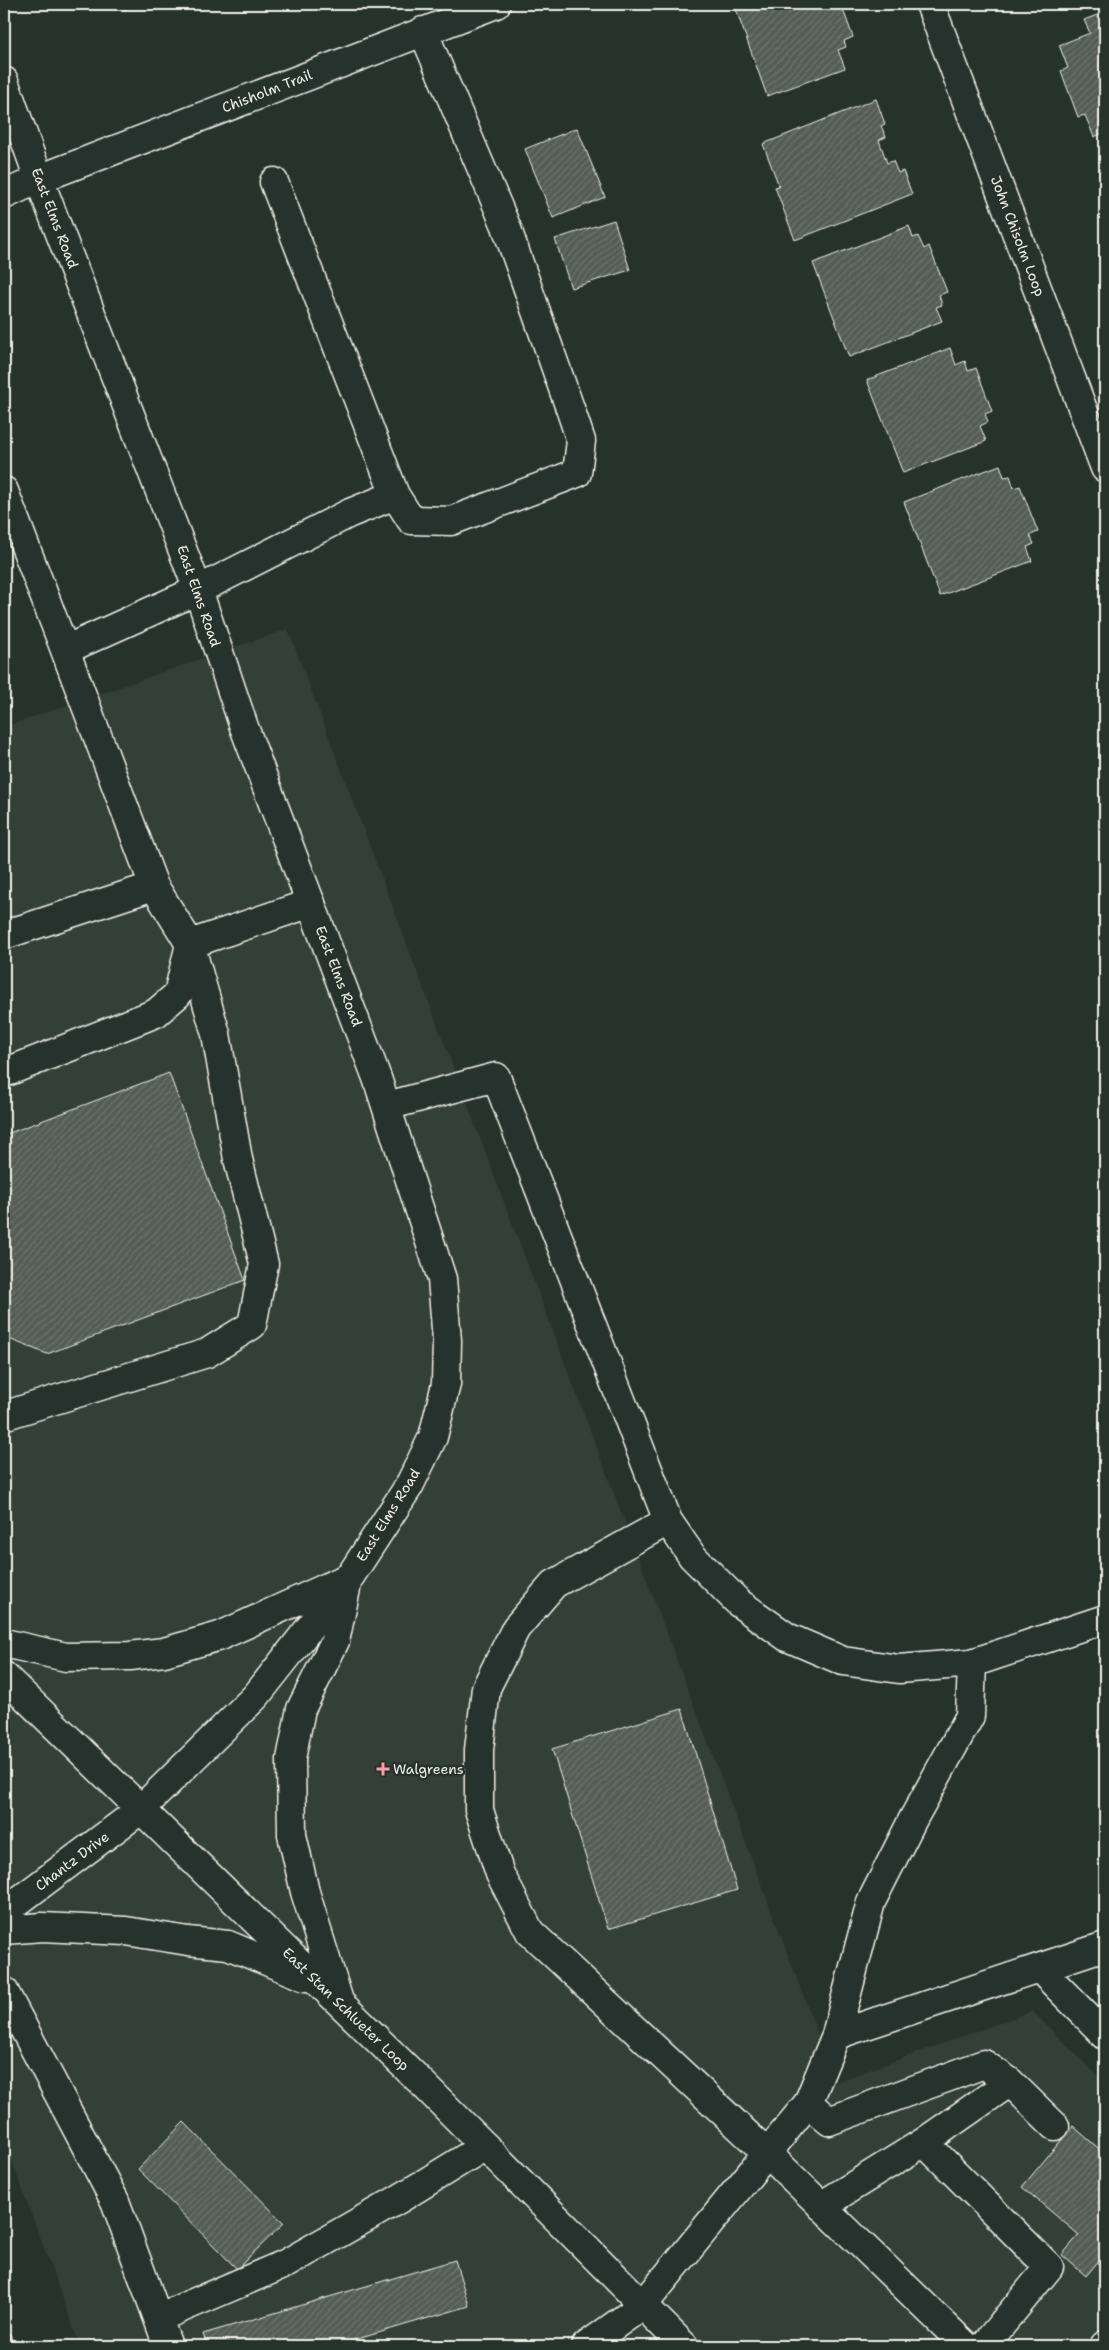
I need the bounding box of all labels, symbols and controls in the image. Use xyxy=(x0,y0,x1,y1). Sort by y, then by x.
street label: Chisholm Trail xyxy=(219,65,315,116)
street label: East Elms Road xyxy=(28,165,82,271)
street label: John Chisolm Loop xyxy=(987,173,1049,299)
street label: East Elms Road xyxy=(173,543,225,649)
street label: East Elms Road xyxy=(312,923,366,1029)
street label: East Elms Road xyxy=(352,1465,424,1565)
place label: Walgreens xyxy=(393,1760,464,1778)
marker: Walgreens xyxy=(377,1763,389,1775)
street label: Chantz Drive xyxy=(32,1827,112,1895)
street label: East Stan Schlueter Loop xyxy=(279,1944,413,2075)

